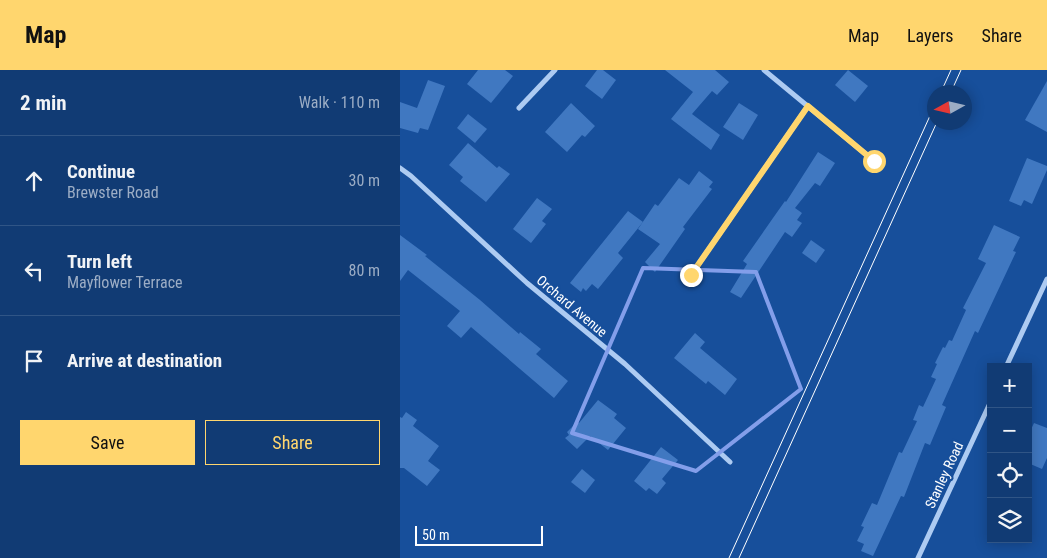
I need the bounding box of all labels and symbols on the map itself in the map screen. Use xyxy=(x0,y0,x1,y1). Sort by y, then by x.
north arrow xyxy=(927,85,972,130)
route start xyxy=(863,150,886,173)
route end xyxy=(680,264,703,287)
street label: Orchard Avenue xyxy=(533,272,611,340)
street label: Stanley Road xyxy=(922,439,966,511)
scale bar xyxy=(415,523,542,546)

